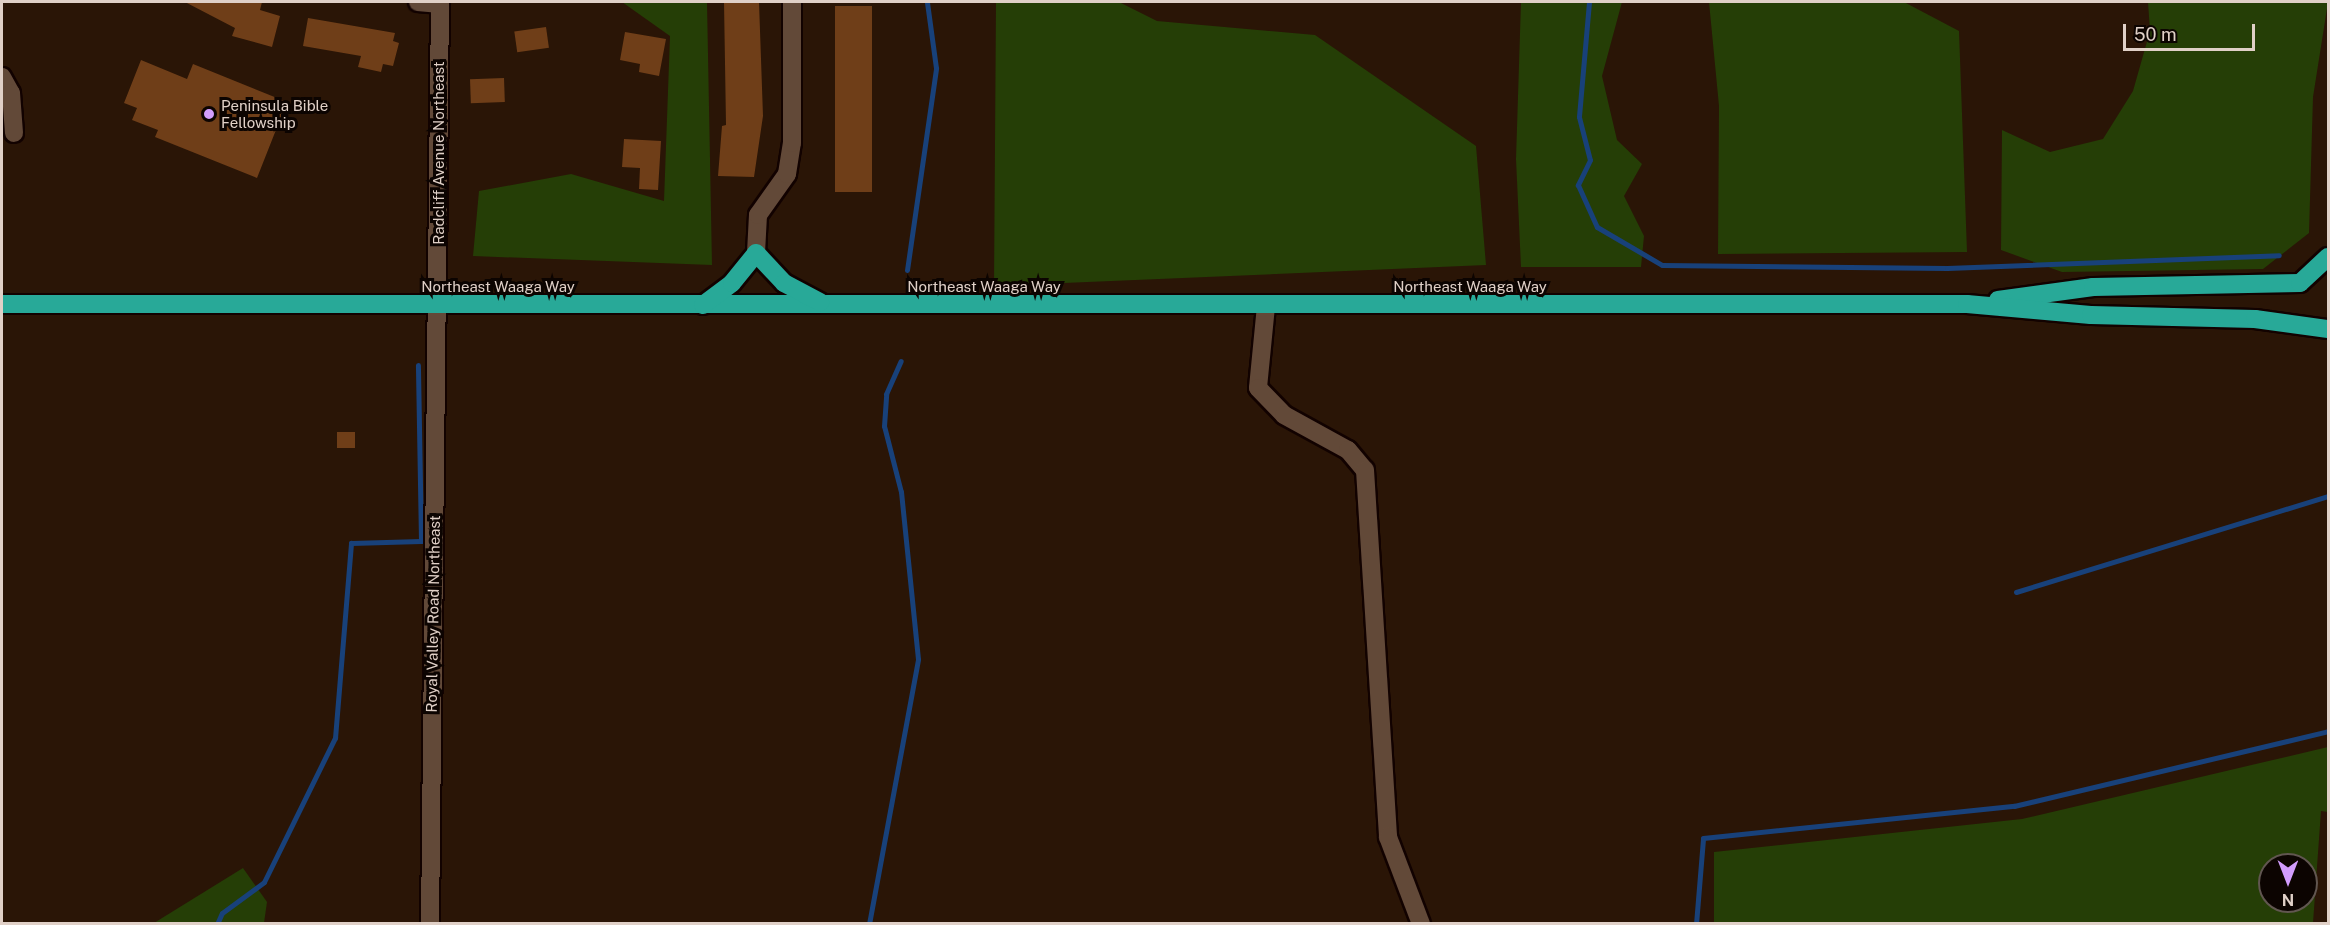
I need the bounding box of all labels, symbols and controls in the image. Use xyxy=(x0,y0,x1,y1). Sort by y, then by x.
scale bar xyxy=(2126,12,2258,50)
text: 50 m xyxy=(2134,24,2177,45)
street label: Radcliff Avenue Northeast xyxy=(430,61,448,245)
place label: Peninsula Bible Fellowship xyxy=(221,96,328,131)
marker: Peninsula Bible Fellowship xyxy=(202,107,216,121)
street label: Northeast Waaga Way xyxy=(421,278,575,296)
street label: Northeast Waaga Way xyxy=(907,278,1061,296)
street label: Northeast Waaga Way xyxy=(1393,278,1547,296)
street label: Royal Valley Road Northeast xyxy=(422,515,444,713)
north arrow xyxy=(2258,853,2318,913)
text: N xyxy=(2282,890,2294,909)

